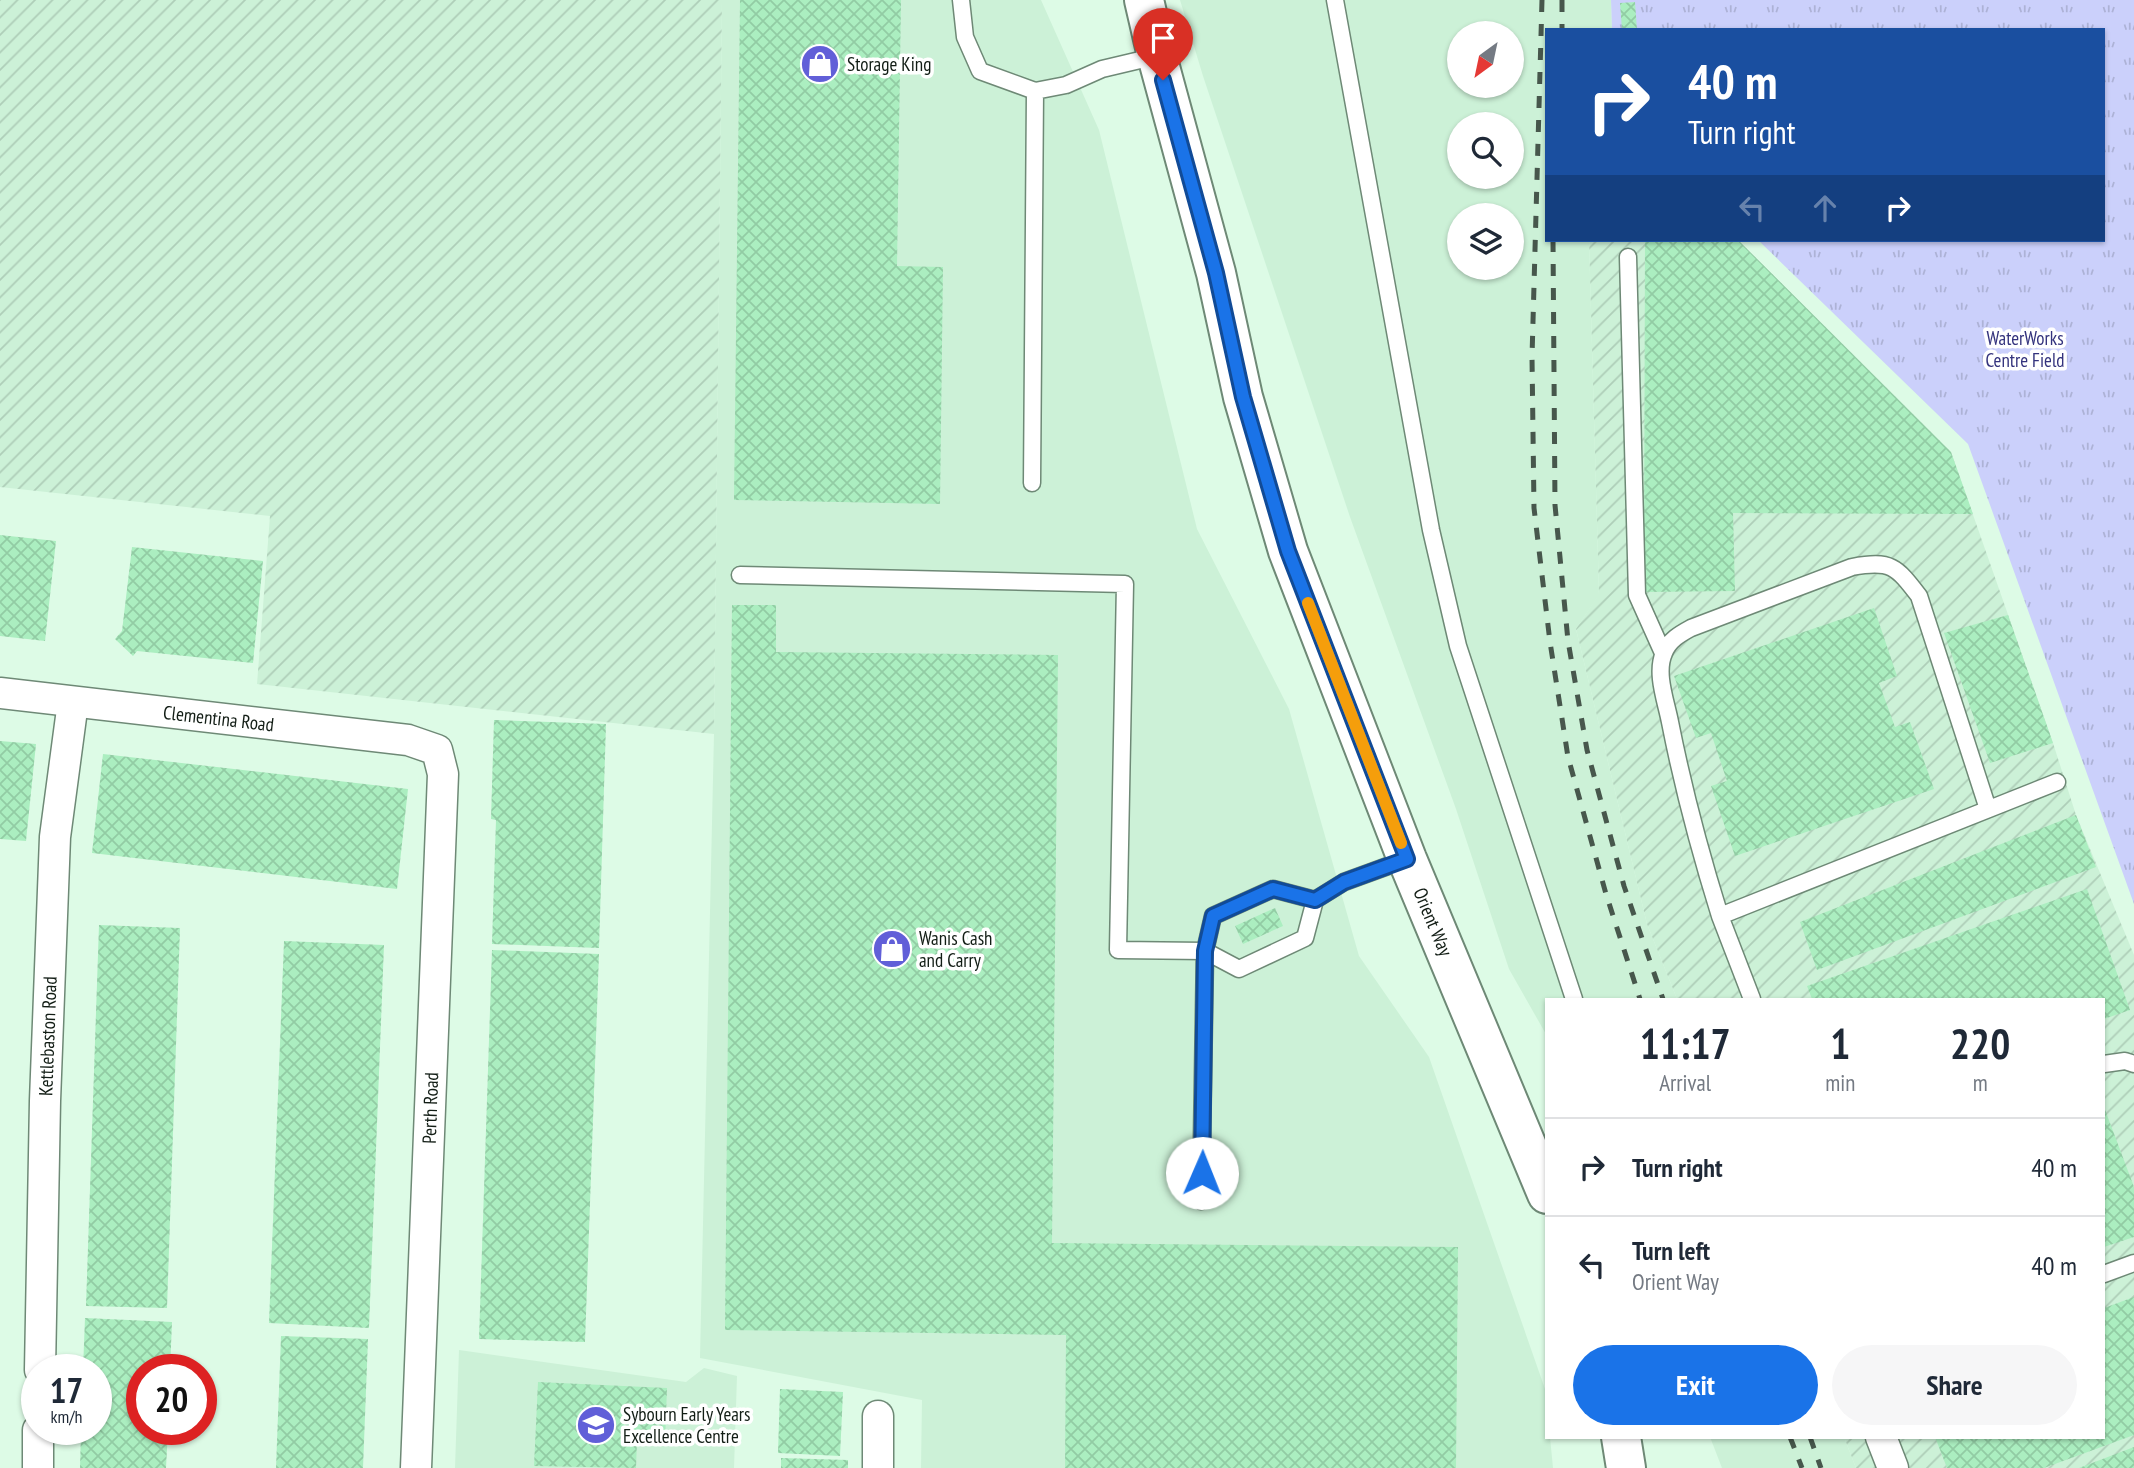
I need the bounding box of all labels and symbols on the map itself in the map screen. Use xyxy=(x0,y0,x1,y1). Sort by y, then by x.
pin xyxy=(1133,8,1193,80)
north arrow xyxy=(1447,21,1524,98)
shop icon: Storage King xyxy=(799,43,841,85)
place label: Storage King xyxy=(847,52,931,76)
park label: WaterWorks Centre Field xyxy=(1985,326,2065,372)
street label: Clementina Road xyxy=(162,700,275,736)
street label: Orient Way xyxy=(1408,884,1459,960)
place label: Wanis Cash and Carry xyxy=(919,926,992,972)
shop icon: Wanis Cash and Carry xyxy=(871,928,913,970)
street label: Kettlebaston Road xyxy=(33,976,62,1096)
street label: Perth Road xyxy=(417,1072,443,1144)
position arrow xyxy=(1165,1136,1239,1210)
speed limit sign: 20 xyxy=(126,1354,217,1445)
place label: Sybourn Early Years Excellence Centre xyxy=(623,1402,750,1448)
school or university icon: Sybourn Early Years Excellence Centre xyxy=(575,1404,617,1446)

